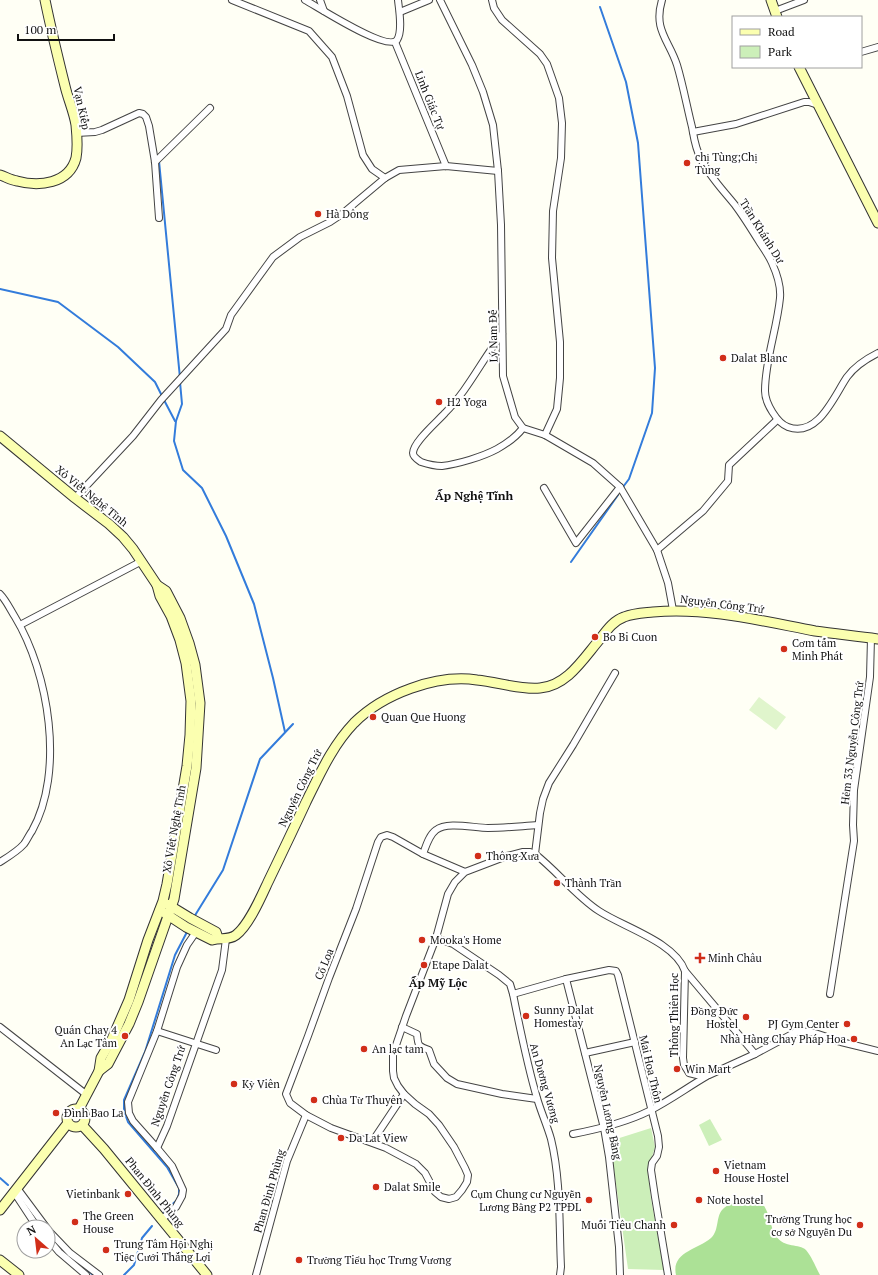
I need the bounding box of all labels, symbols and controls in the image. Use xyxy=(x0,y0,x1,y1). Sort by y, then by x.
scale bar xyxy=(18,16,114,42)
legend xyxy=(732,16,862,68)
text: 100 m xyxy=(24,22,57,37)
text: Road xyxy=(768,24,795,39)
text: Park xyxy=(768,44,793,59)
street label: Linh Giác Tự xyxy=(412,69,448,132)
street label: Vạn Kiếp xyxy=(71,85,93,131)
place label: chị Tùng;Chị Tùng xyxy=(695,150,758,177)
marker: chị Tùng;Chị Tùng xyxy=(682,158,692,168)
street label: Trần Khánh Dư xyxy=(737,196,788,267)
place label: Hà Dông xyxy=(326,207,369,221)
marker: Hà Dông xyxy=(313,209,323,219)
street label: Lý Nam Đế xyxy=(486,309,500,363)
place label: Dalat Blanc xyxy=(731,351,787,365)
marker: Dalat Blanc xyxy=(718,353,728,363)
place label: H2 Yoga xyxy=(447,395,487,409)
marker: H2 Yoga xyxy=(434,397,444,407)
street label: Xô Viết Nghệ Tĩnh xyxy=(53,463,131,530)
district label: Ấp Nghệ Tĩnh xyxy=(435,488,513,503)
street label: Nguyễn Công Trứ xyxy=(679,592,766,616)
place label: Bo Bi Cuon xyxy=(603,630,658,644)
marker: Bo Bi Cuon xyxy=(590,632,600,642)
place label: Cơm tấm Minh Phát xyxy=(792,636,843,663)
marker: Cơm tấm Minh Phát xyxy=(779,644,789,654)
street label: Hẻm 33 Nguyễn Công Trứ xyxy=(838,680,867,805)
place label: Quan Que Huong xyxy=(381,710,466,724)
marker: Quan Que Huong xyxy=(368,712,378,722)
street label: Nguyễn Công Trứ xyxy=(275,746,325,829)
street label: Xô Viết Nghệ Tĩnh xyxy=(159,783,189,874)
place label: Thông Xưa xyxy=(486,849,540,863)
marker: Thông Xưa xyxy=(473,851,483,861)
place label: Thành Trần xyxy=(565,876,622,890)
marker: Thành Trần xyxy=(552,878,562,888)
place label: Mooka's Home xyxy=(430,933,502,947)
marker: Mooka's Home xyxy=(417,935,427,945)
street label: Cổ Loa xyxy=(311,946,337,982)
place label: Minh Châu xyxy=(708,951,763,965)
marker: Minh Châu xyxy=(695,953,705,963)
place label: Etape Dalat xyxy=(432,958,489,972)
marker: Etape Dalat xyxy=(419,960,429,970)
street label: Thông Thiên Học xyxy=(667,973,681,1057)
district label: Ấp Mỹ Lộc xyxy=(409,975,467,990)
place label: Sunny Dalat Homestay xyxy=(534,1003,594,1030)
place label: Đồng Đức Hostel xyxy=(691,1004,738,1031)
marker: Sunny Dalat Homestay xyxy=(521,1011,531,1021)
marker: Đồng Đức Hostel xyxy=(741,1012,751,1022)
place label: PJ Gym Center xyxy=(768,1017,840,1031)
marker: PJ Gym Center xyxy=(842,1019,852,1029)
place label: Quán Chay 4 An Lạc Tâm xyxy=(55,1023,117,1050)
marker: Quán Chay 4 An Lạc Tâm xyxy=(120,1031,130,1041)
place label: Nhà Hàng Chay Pháp Hoa xyxy=(720,1032,846,1046)
street label: Mai Hoa Thôn xyxy=(636,1034,666,1105)
marker: Nhà Hàng Chay Pháp Hoa xyxy=(849,1034,859,1044)
street label: An Dương Vương xyxy=(527,1041,563,1125)
place label: An lạc tam xyxy=(372,1042,424,1056)
street label: Nguyễn Công Trứ xyxy=(148,1043,189,1128)
marker: An lạc tam xyxy=(359,1044,369,1054)
place label: Win Mart xyxy=(685,1062,731,1076)
street label: Nguyễn Lương Bằng xyxy=(591,1063,625,1161)
marker: Win Mart xyxy=(672,1064,682,1074)
place label: Kỳ Viên xyxy=(242,1077,280,1091)
marker: Kỳ Viên xyxy=(229,1079,239,1089)
place label: Chùa Từ Thuyên xyxy=(322,1093,403,1107)
marker: Chùa Từ Thuyên xyxy=(309,1095,319,1105)
place label: Đình Bao La xyxy=(64,1106,124,1120)
marker: Đình Bao La xyxy=(51,1108,61,1118)
place label: Da Lat View xyxy=(349,1131,408,1145)
marker: Da Lat View xyxy=(336,1133,346,1143)
street label: Phan Đinh Phùng xyxy=(250,1147,288,1234)
street label: Phan Đình Phùng xyxy=(122,1154,188,1230)
place label: Vietnam House Hostel xyxy=(724,1158,789,1185)
marker: Vietnam House Hostel xyxy=(711,1166,721,1176)
place label: Dalat Smile xyxy=(384,1180,441,1194)
marker: Dalat Smile xyxy=(371,1182,381,1192)
place label: Vietinbank xyxy=(66,1187,120,1201)
place label: Cụm Chung cư Nguyễn Lương Bằng P2 TPĐL xyxy=(471,1187,581,1214)
marker: Vietinbank xyxy=(123,1189,133,1199)
place label: Note hostel xyxy=(707,1193,764,1207)
marker: Cụm Chung cư Nguyễn Lương Bằng P2 TPĐL xyxy=(584,1195,594,1205)
marker: Note hostel xyxy=(694,1195,704,1205)
place label: The Green House xyxy=(83,1209,134,1236)
place label: Trường Trung học cơ sở Nguyễn Du xyxy=(765,1212,853,1239)
marker: The Green House xyxy=(70,1217,80,1227)
place label: Muối Tiêu Chanh xyxy=(581,1218,667,1232)
north arrow xyxy=(16,1219,56,1259)
marker: Muối Tiêu Chanh xyxy=(669,1220,679,1230)
marker: Trường Trung học cơ sở Nguyễn Du xyxy=(855,1220,865,1230)
text: N xyxy=(24,1222,39,1238)
place label: Trung Tâm Hội Nghị Tiệc Cưới Thắng Lợi xyxy=(114,1237,213,1264)
marker: Trung Tâm Hội Nghị Tiệc Cưới Thắng Lợi xyxy=(101,1245,111,1255)
place label: Trường Tiểu học Trưng Vương xyxy=(307,1253,451,1267)
marker: Trường Tiểu học Trưng Vương xyxy=(294,1255,304,1265)

